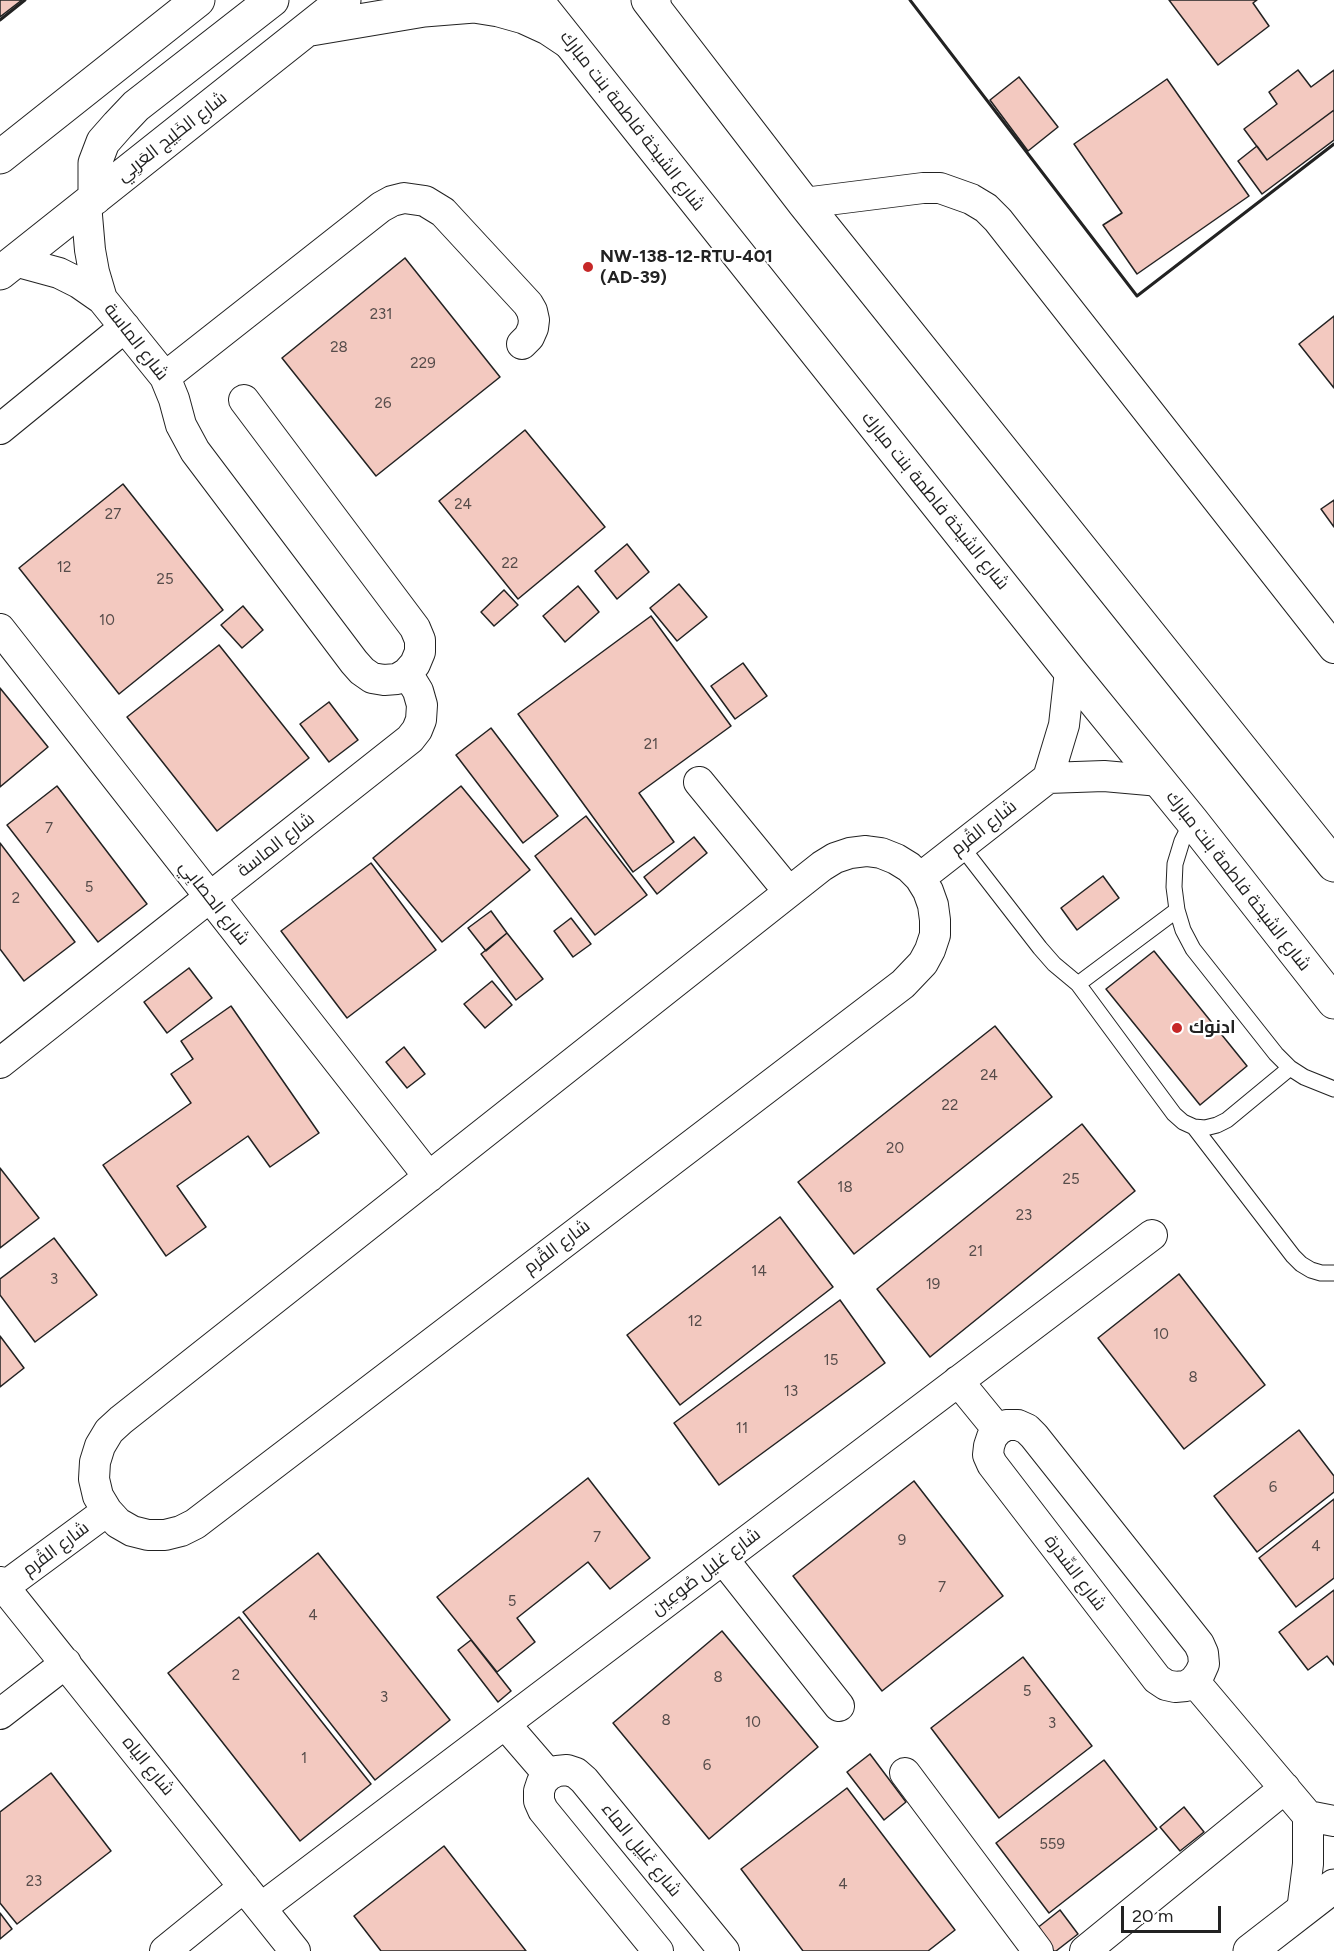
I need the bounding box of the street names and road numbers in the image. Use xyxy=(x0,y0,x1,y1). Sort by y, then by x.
street label: شارع الشيخة فاطمة بنت مبارك xyxy=(555,27,709,215)
street label: شارع الخَلِيج العَربِي xyxy=(113,87,231,187)
street label: شارع الماسة xyxy=(99,299,173,385)
street label: شارع الشيخة فاطمة بنت مبارك xyxy=(857,408,1013,594)
street label: شارع الشيخة فاطمة بنت مبارك xyxy=(1161,787,1315,975)
street label: شارع القُرم xyxy=(947,796,1021,860)
street label: شارع الماسة xyxy=(233,808,319,882)
street label: شارع الحصابِي xyxy=(174,856,254,950)
street label: شارع القُرم xyxy=(520,1215,594,1279)
street label: شارع القُرم xyxy=(19,1517,93,1581)
street label: شارع غليل صُوعِين xyxy=(647,1524,765,1620)
street label: شارع السِّدرة xyxy=(1039,1531,1111,1615)
street label: شارع الياه xyxy=(118,1732,178,1800)
street label: شارع غَلِيل الماء xyxy=(596,1799,686,1901)

